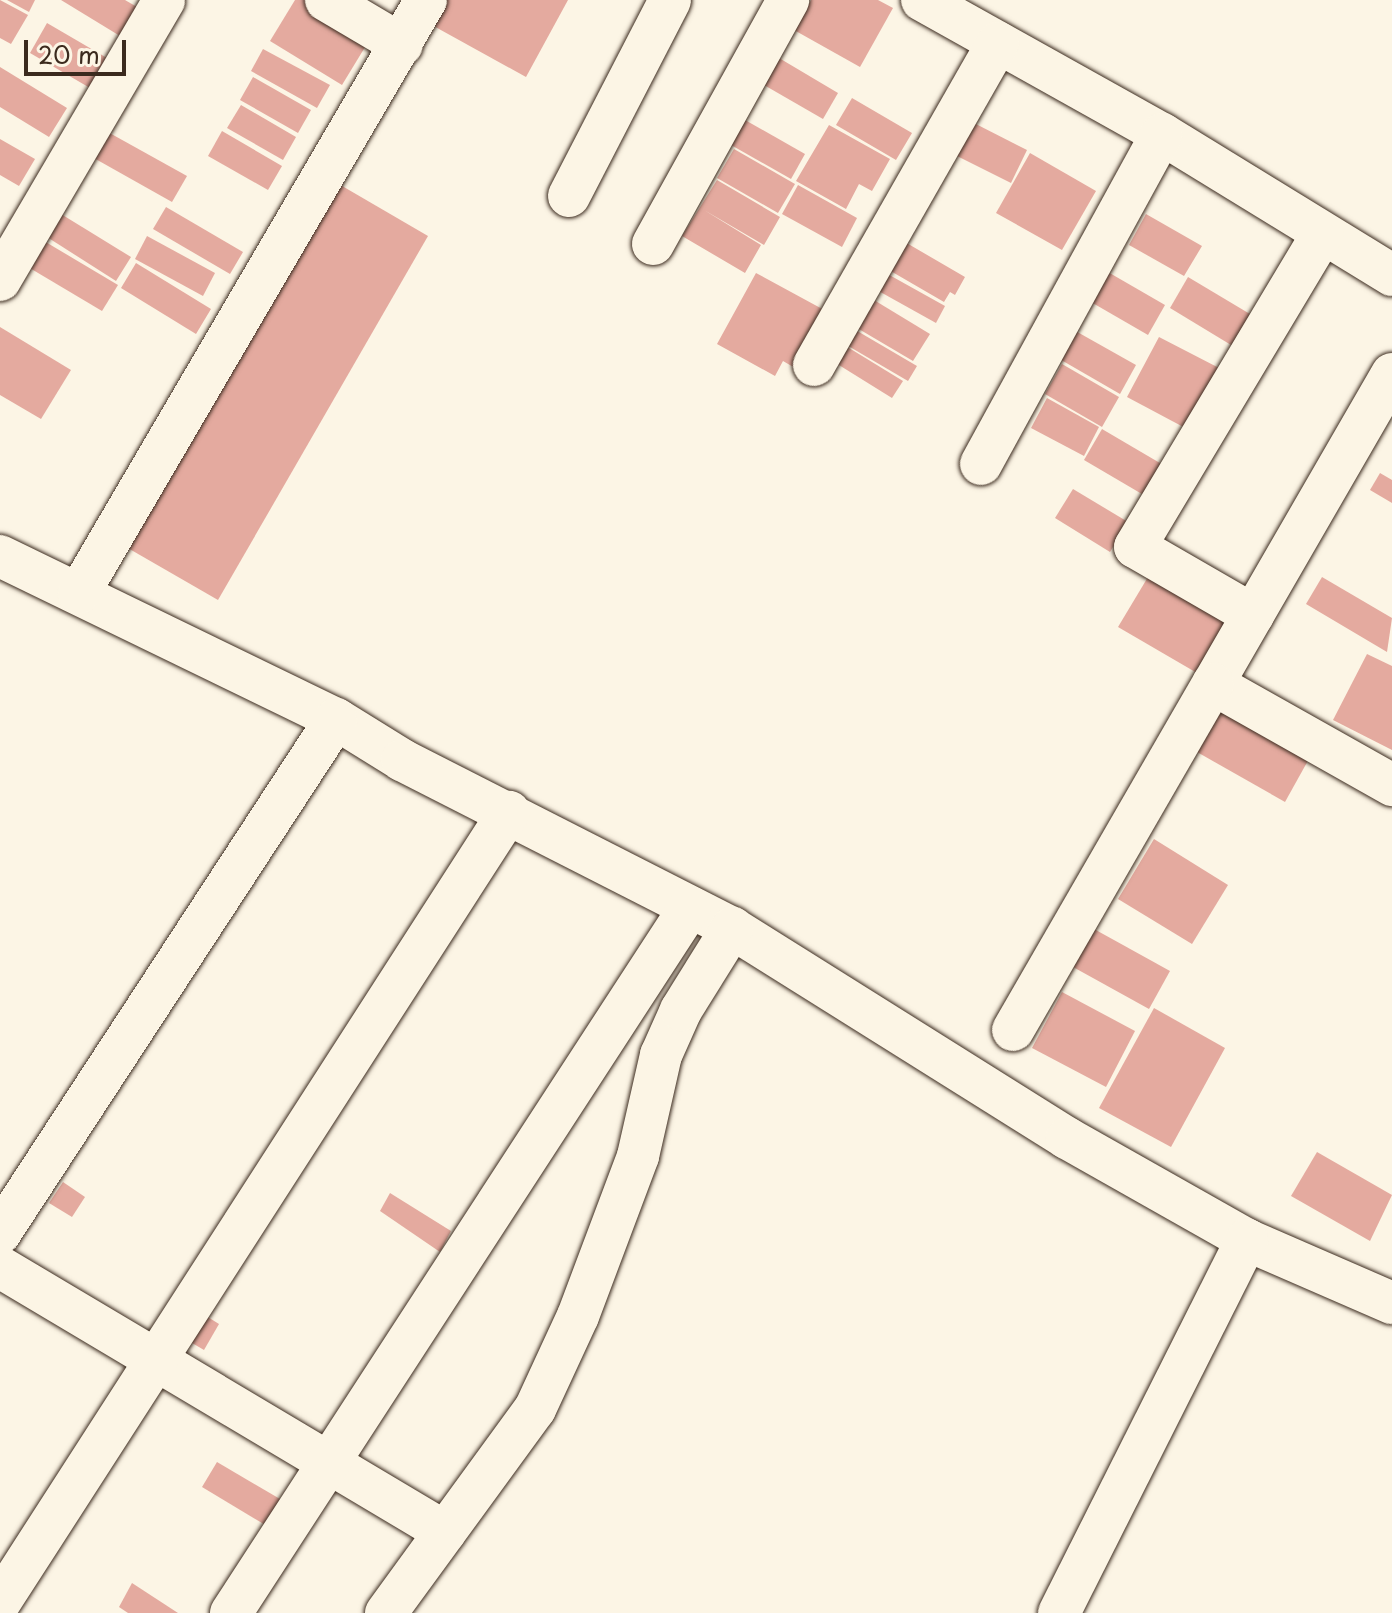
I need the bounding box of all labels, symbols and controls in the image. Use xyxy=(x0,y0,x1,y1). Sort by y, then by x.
scale bar xyxy=(28,24,130,74)
text: 20 m xyxy=(38,36,100,72)

